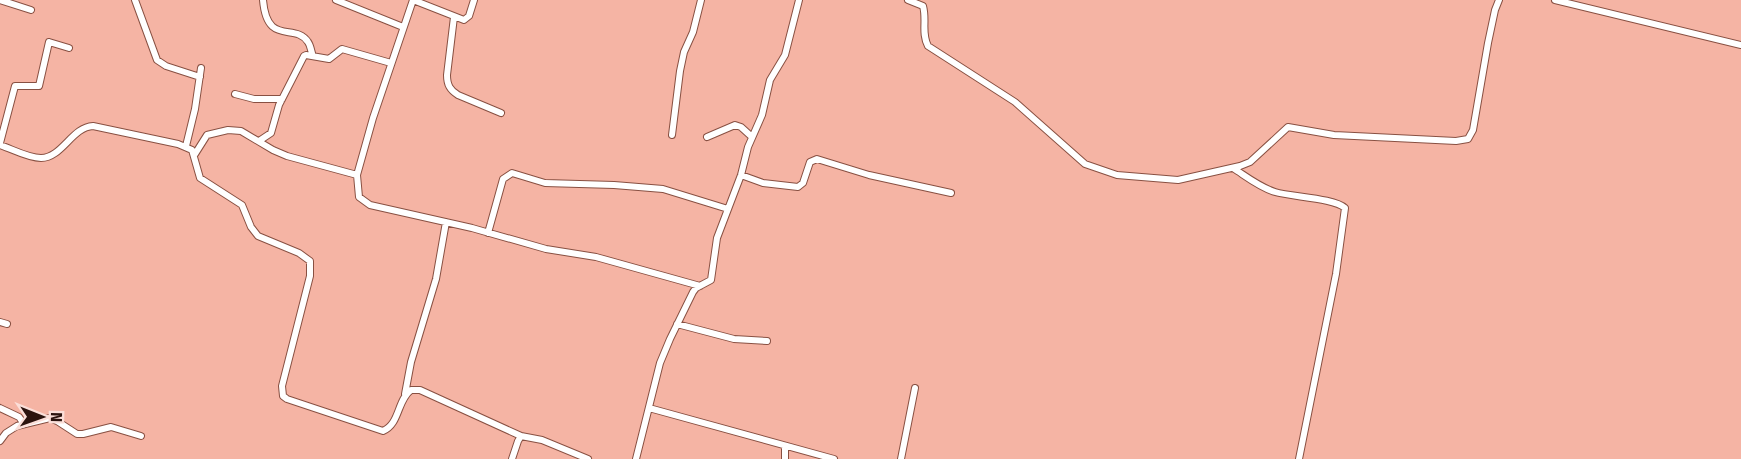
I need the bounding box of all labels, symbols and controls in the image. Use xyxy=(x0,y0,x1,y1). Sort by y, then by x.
north arrow xyxy=(12,387,72,447)
text: N xyxy=(47,412,66,422)

